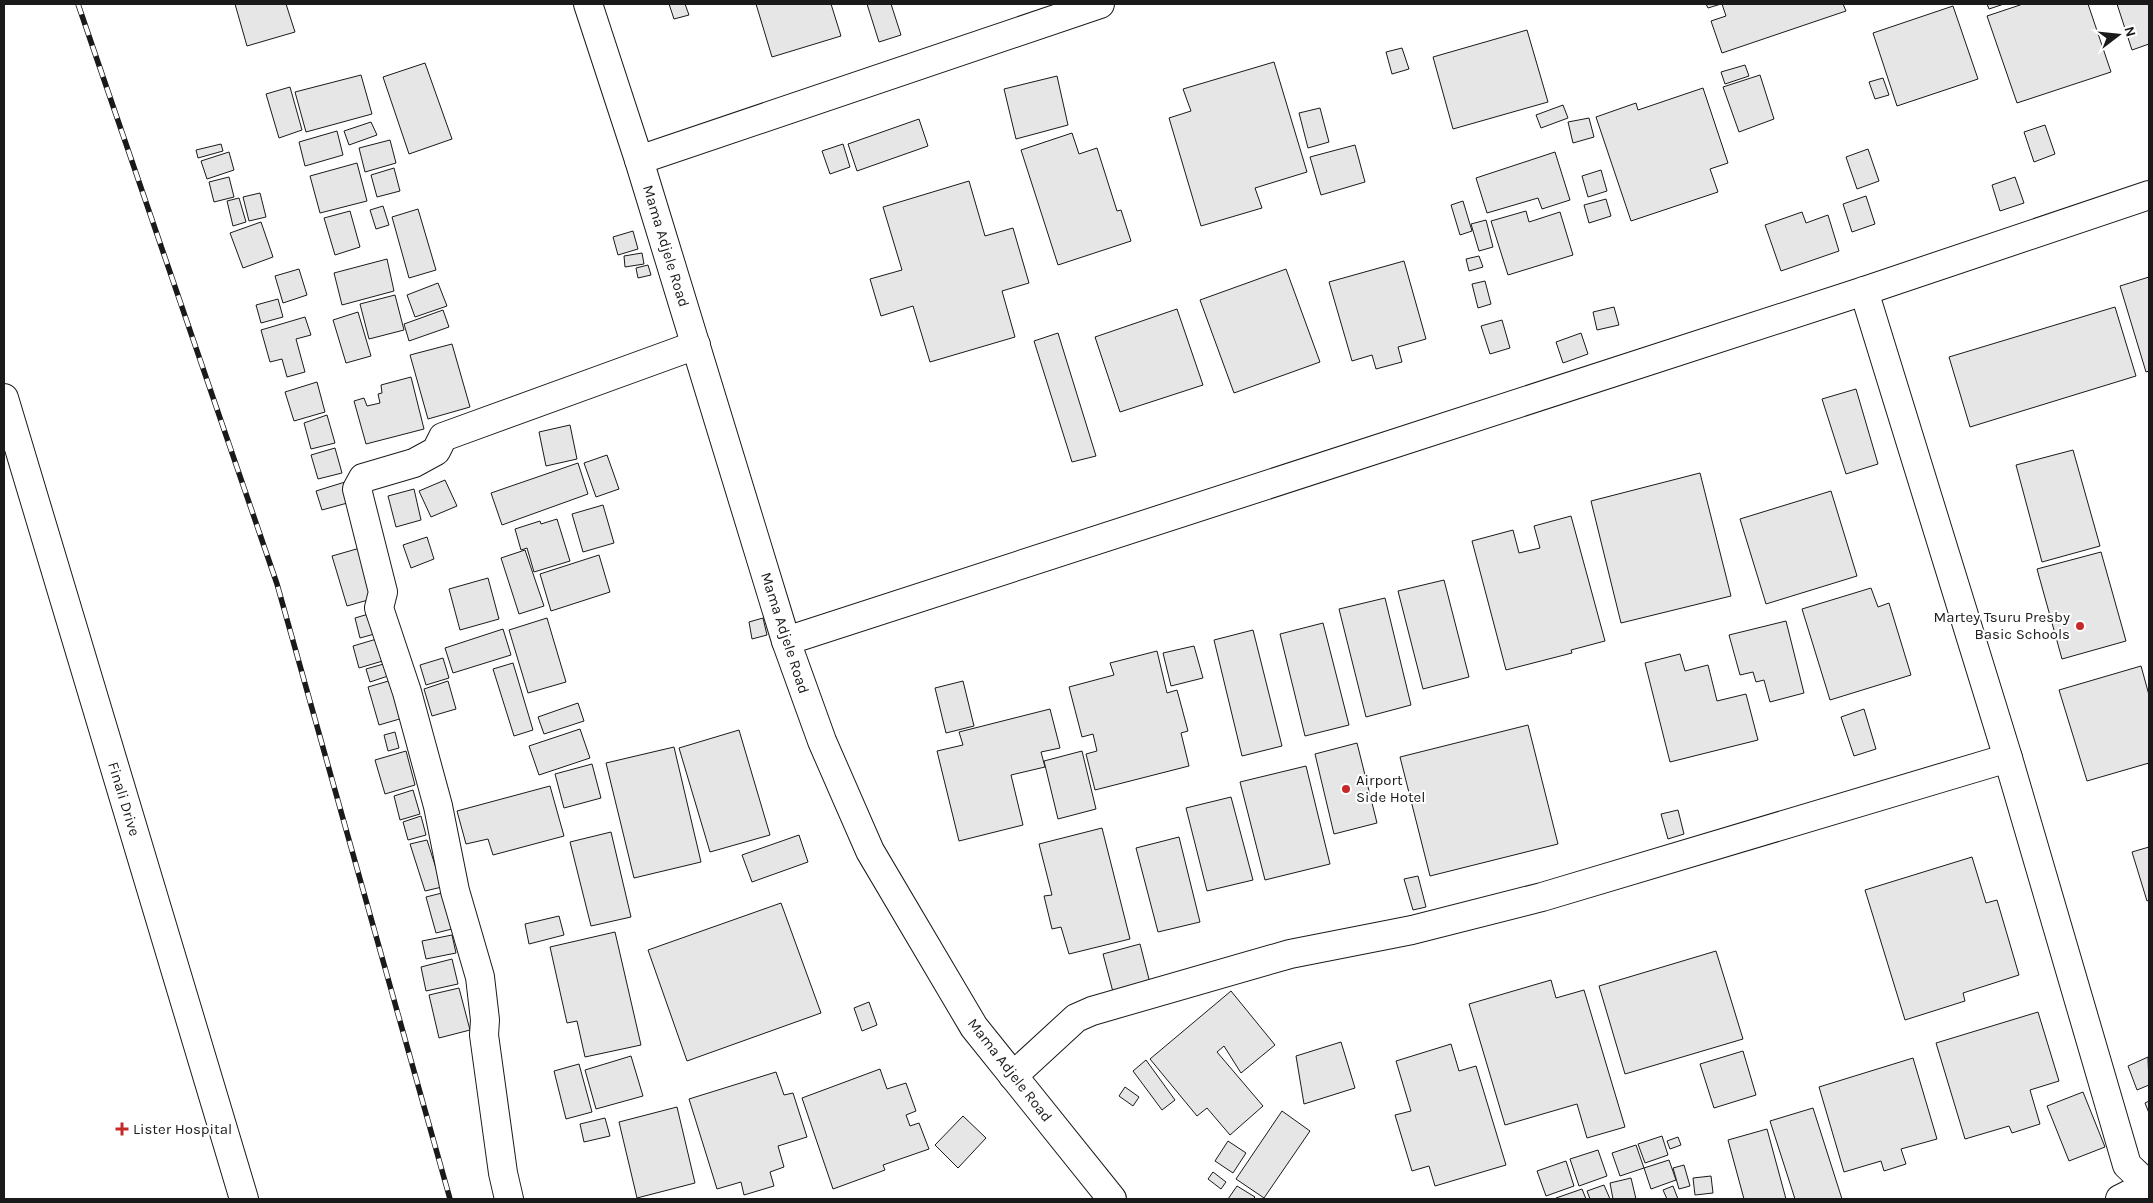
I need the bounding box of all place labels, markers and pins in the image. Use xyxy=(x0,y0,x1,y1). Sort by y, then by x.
place label: Martey Tsuru Presby Basic Schools xyxy=(1933,608,2070,643)
marker: Martey Tsuru Presby Basic Schools xyxy=(2074,620,2086,632)
place label: Airport Side Hotel xyxy=(1356,771,1425,806)
marker: Airport Side Hotel xyxy=(1340,783,1352,795)
place label: Lister Hospital xyxy=(133,1120,232,1138)
marker: Lister Hospital xyxy=(115,1122,129,1136)

